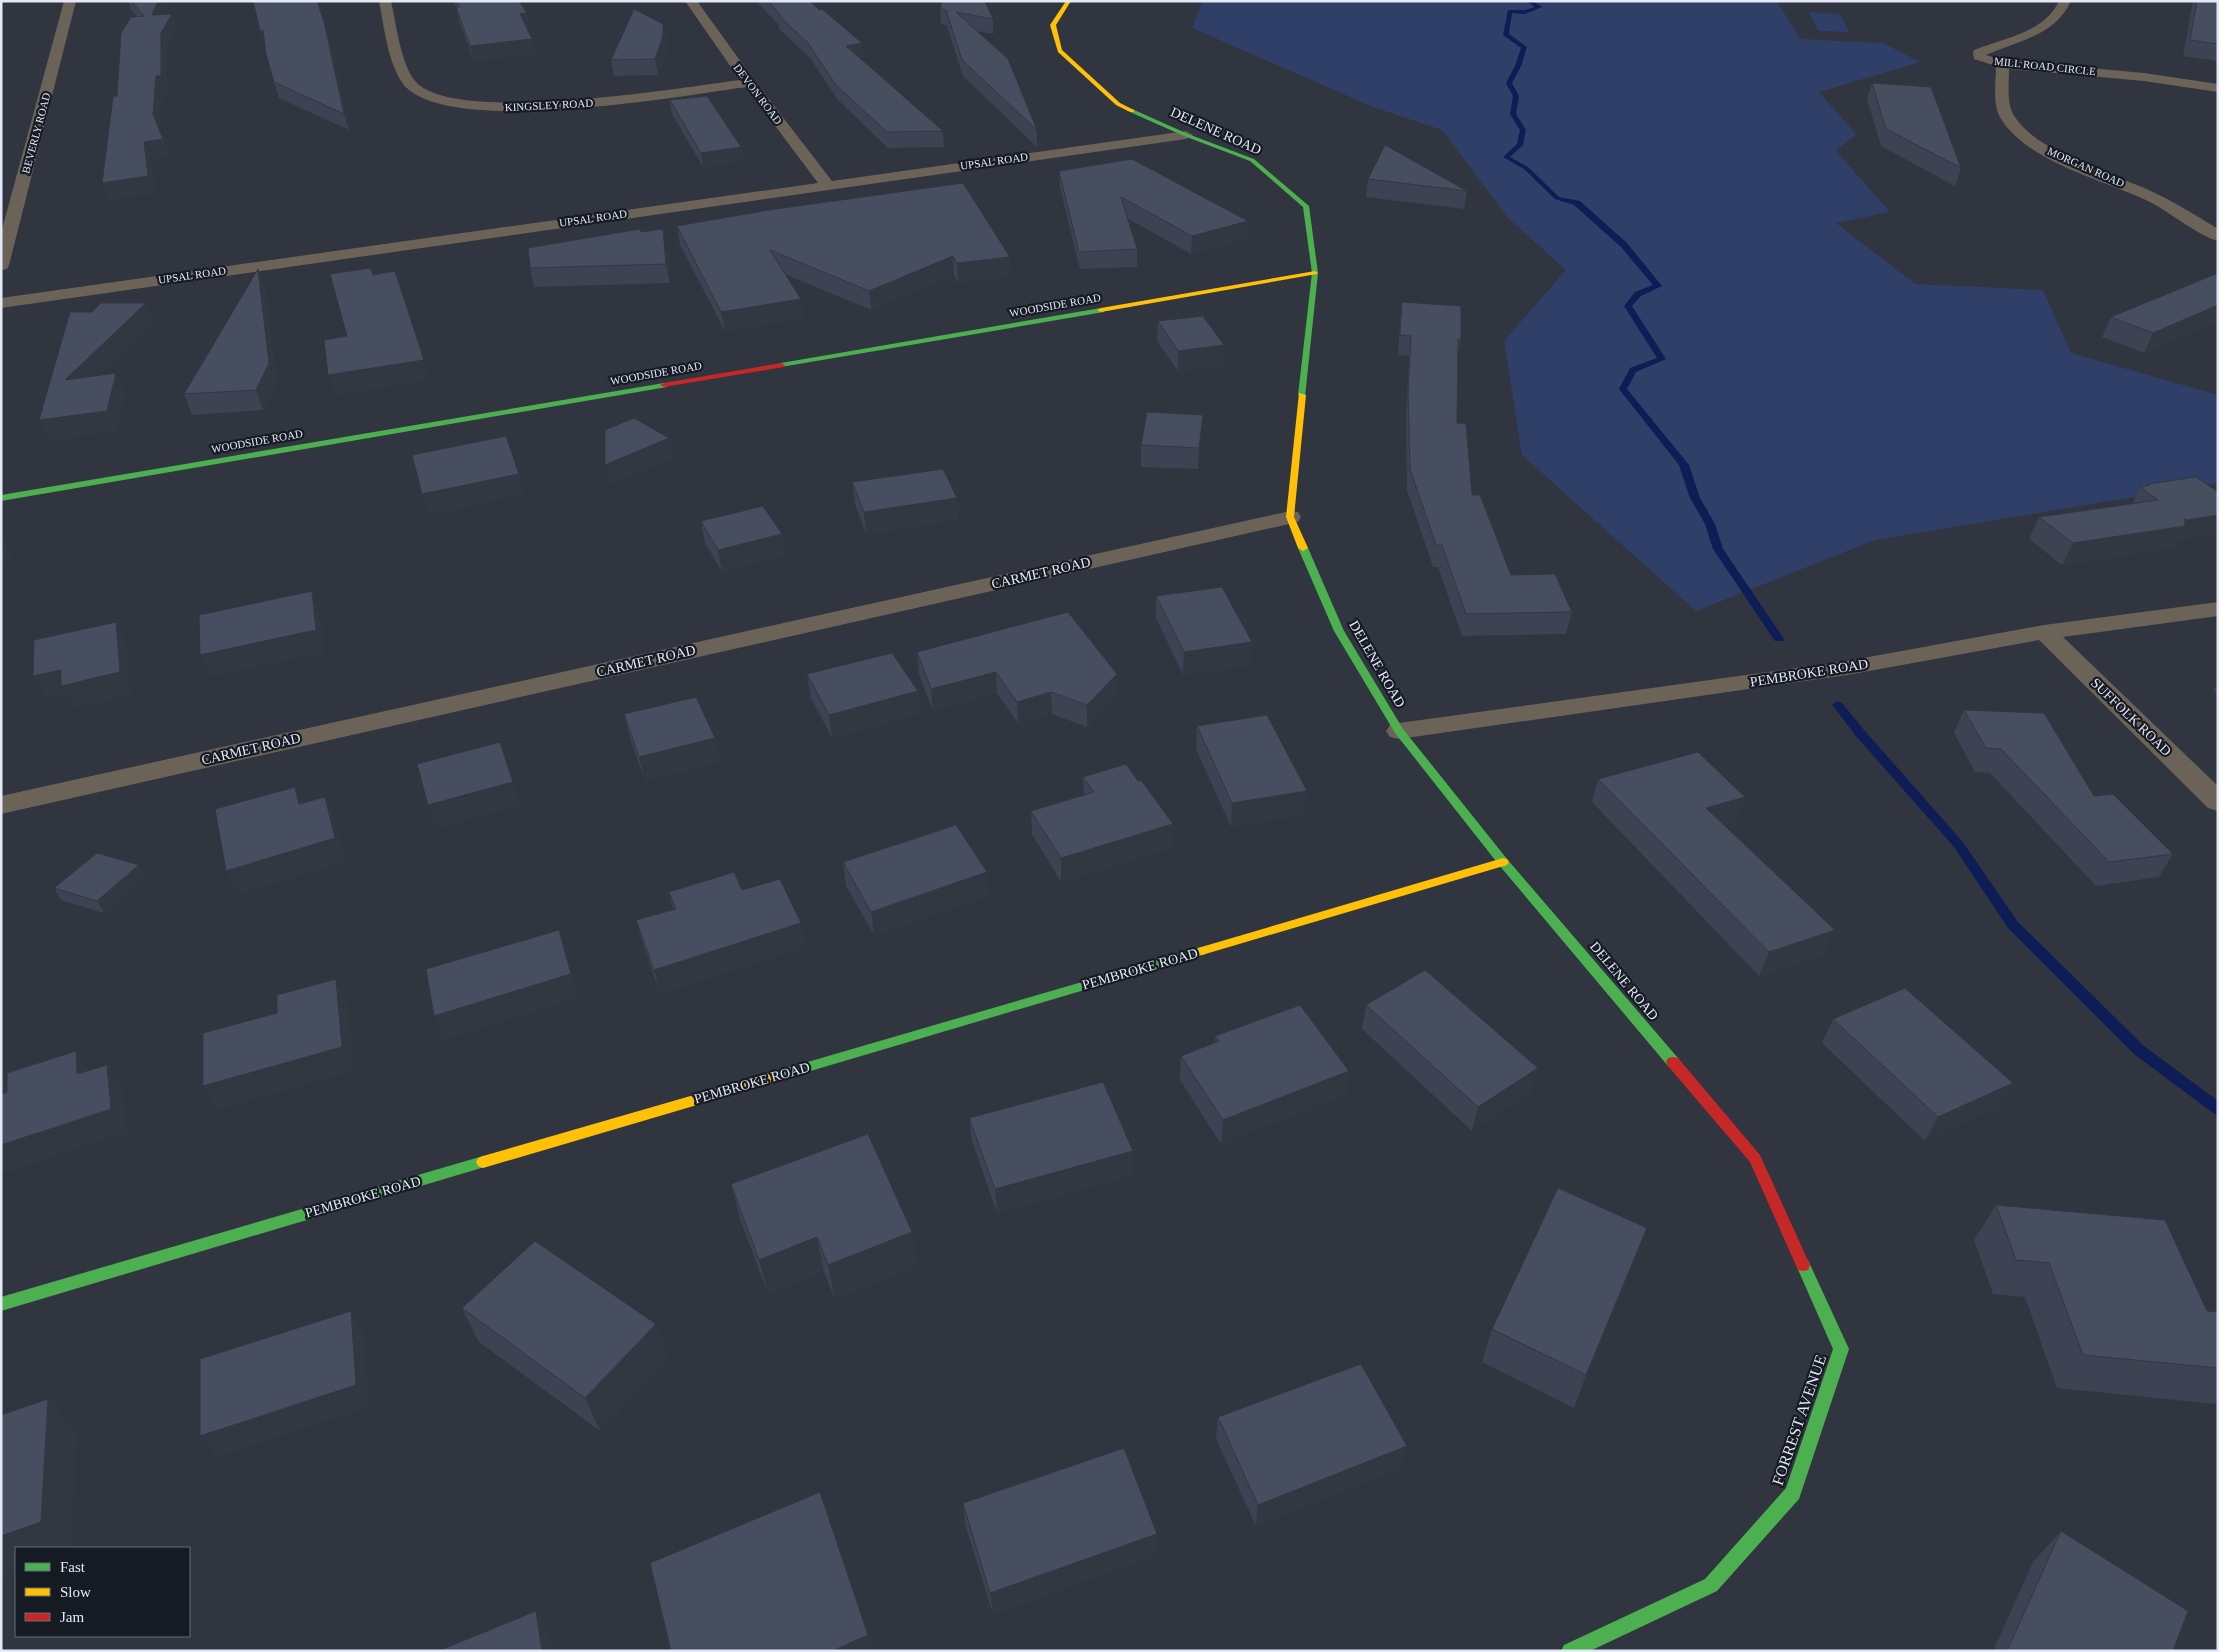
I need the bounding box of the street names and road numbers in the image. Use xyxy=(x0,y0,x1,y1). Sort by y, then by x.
street label: MILL ROAD CIRCLE xyxy=(1994,55,2097,77)
street label: DEVON ROAD xyxy=(731,61,785,127)
street label: BEVERLY ROAD xyxy=(19,91,53,175)
street label: KINGSLEY ROAD xyxy=(504,97,594,113)
street label: DELENE ROAD xyxy=(1168,104,1264,158)
street label: MORGAN ROAD xyxy=(2046,145,2126,189)
street label: UPSAL ROAD xyxy=(959,150,1029,172)
street label: UPSAL ROAD xyxy=(558,207,628,229)
street label: UPSAL ROAD xyxy=(157,264,227,286)
street label: WOODSIDE ROAD xyxy=(1008,291,1102,319)
street label: WOODSIDE ROAD xyxy=(609,359,703,387)
street label: WOODSIDE ROAD xyxy=(210,427,304,455)
street label: CARMET ROAD xyxy=(990,554,1092,592)
street label: DELENE ROAD xyxy=(1346,618,1408,710)
street label: CARMET ROAD xyxy=(595,642,697,680)
street label: PEMBROKE ROAD xyxy=(1749,656,1869,690)
street label: SUFFOLK ROAD xyxy=(2088,675,2174,759)
street label: CARMET ROAD xyxy=(200,730,302,768)
street label: DELENE ROAD xyxy=(1587,939,1661,1023)
street label: PEMBROKE ROAD xyxy=(1081,945,1199,993)
street label: PEMBROKE ROAD xyxy=(693,1059,811,1107)
street label: PEMBROKE ROAD xyxy=(304,1173,422,1221)
street label: FORREST AVENUE xyxy=(1769,1353,1829,1487)

